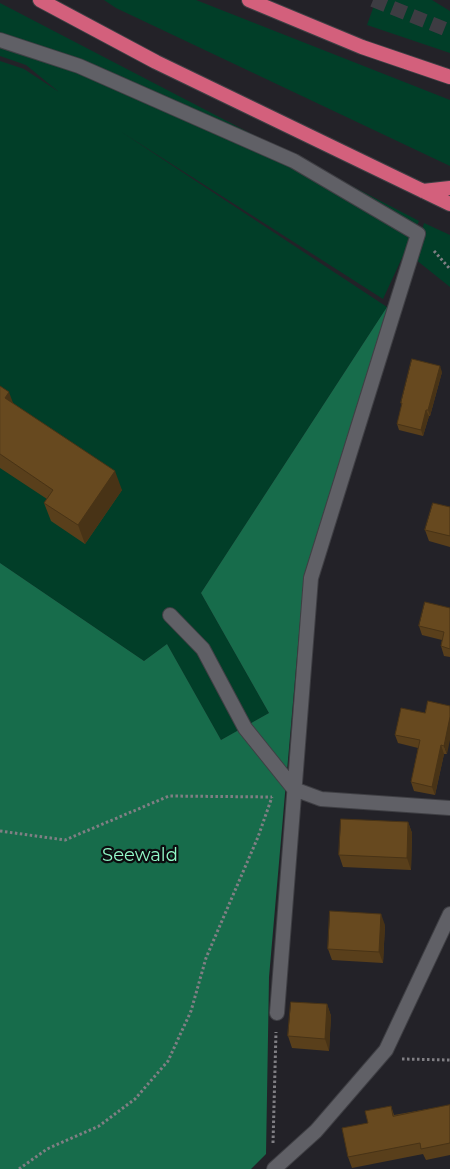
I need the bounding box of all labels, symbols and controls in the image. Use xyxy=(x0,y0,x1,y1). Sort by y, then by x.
park label: Seewald xyxy=(102,845,178,867)

